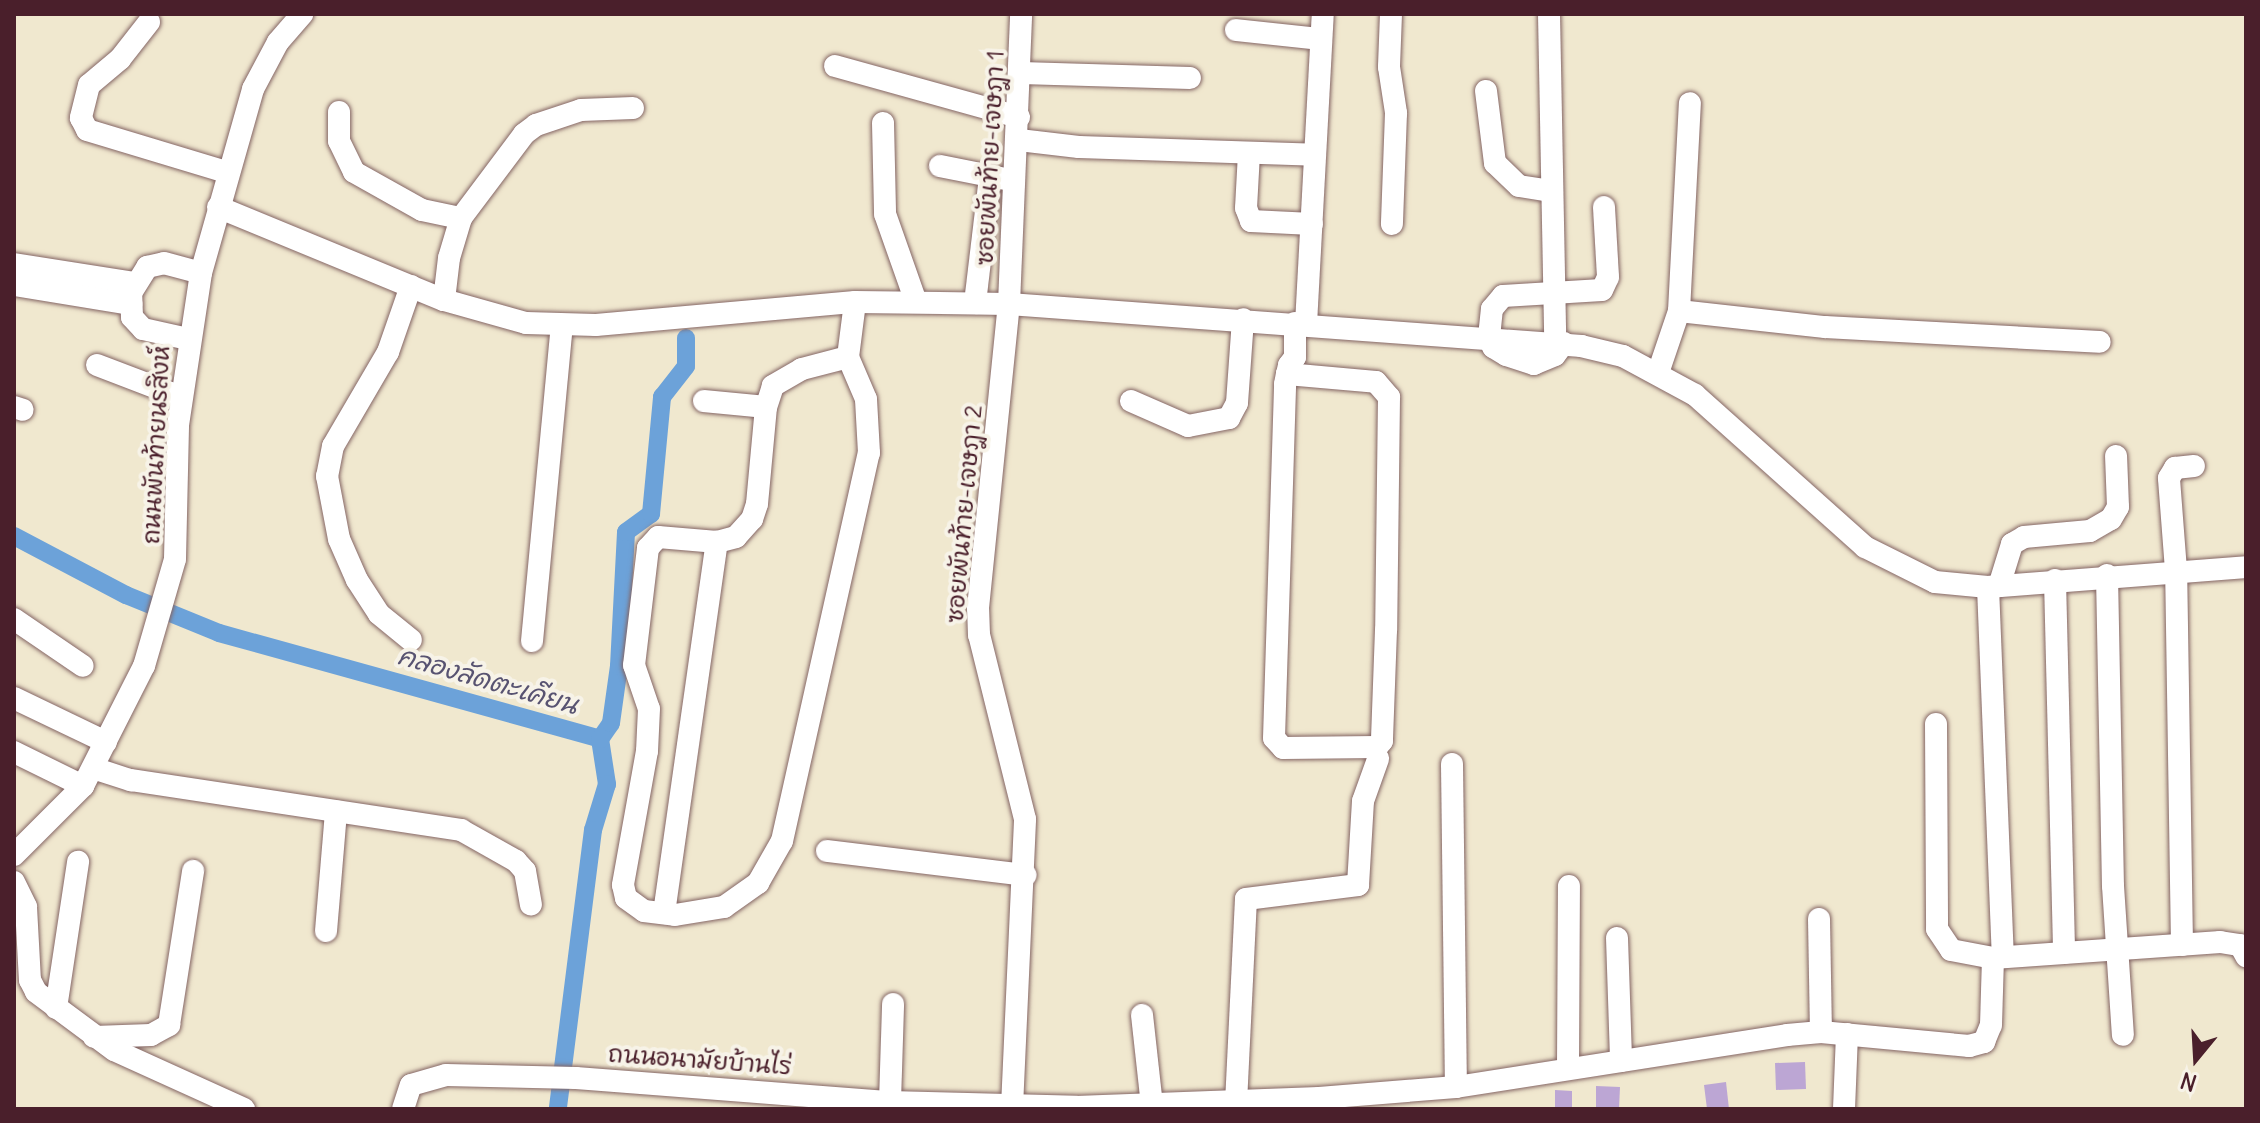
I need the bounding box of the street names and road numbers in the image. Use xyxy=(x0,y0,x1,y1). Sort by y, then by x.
street label: ซอยพันท้าย-เจษฎา 1 xyxy=(970,50,1010,266)
street label: ถนนพันท้ายนรสิงห์ xyxy=(136,345,176,545)
street label: ซอยพันท้าย-เจษฎา 2 xyxy=(940,404,988,624)
street label: ถนนอนามัยบ้านไร่ xyxy=(607,1039,793,1081)

